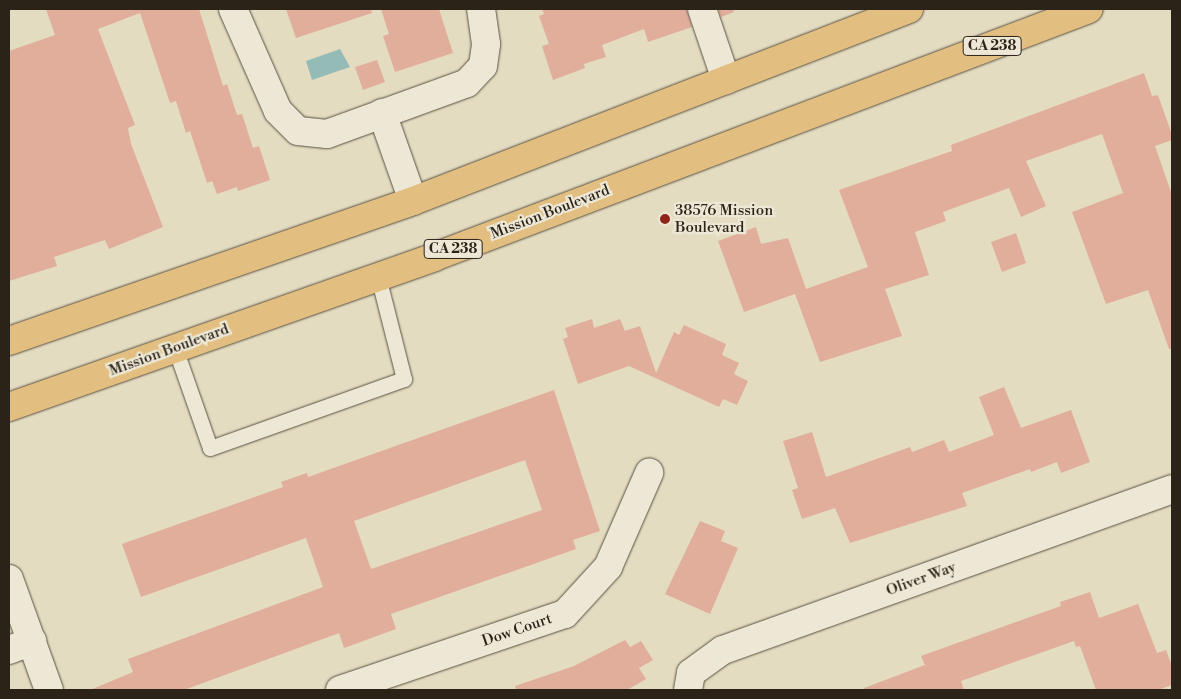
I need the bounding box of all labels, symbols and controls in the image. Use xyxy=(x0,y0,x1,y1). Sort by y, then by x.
road number: CA 238 xyxy=(962,34,1022,58)
street label: Mission Boulevard xyxy=(488,181,612,243)
place label: 38576 Mission Boulevard xyxy=(675,201,773,236)
marker: 38576 Mission Boulevard xyxy=(659,213,671,225)
road number: CA 238 xyxy=(423,238,483,260)
street label: Mission Boulevard xyxy=(107,320,231,380)
street label: Oliver Way xyxy=(884,558,958,600)
street label: Dow Court xyxy=(480,610,554,650)

